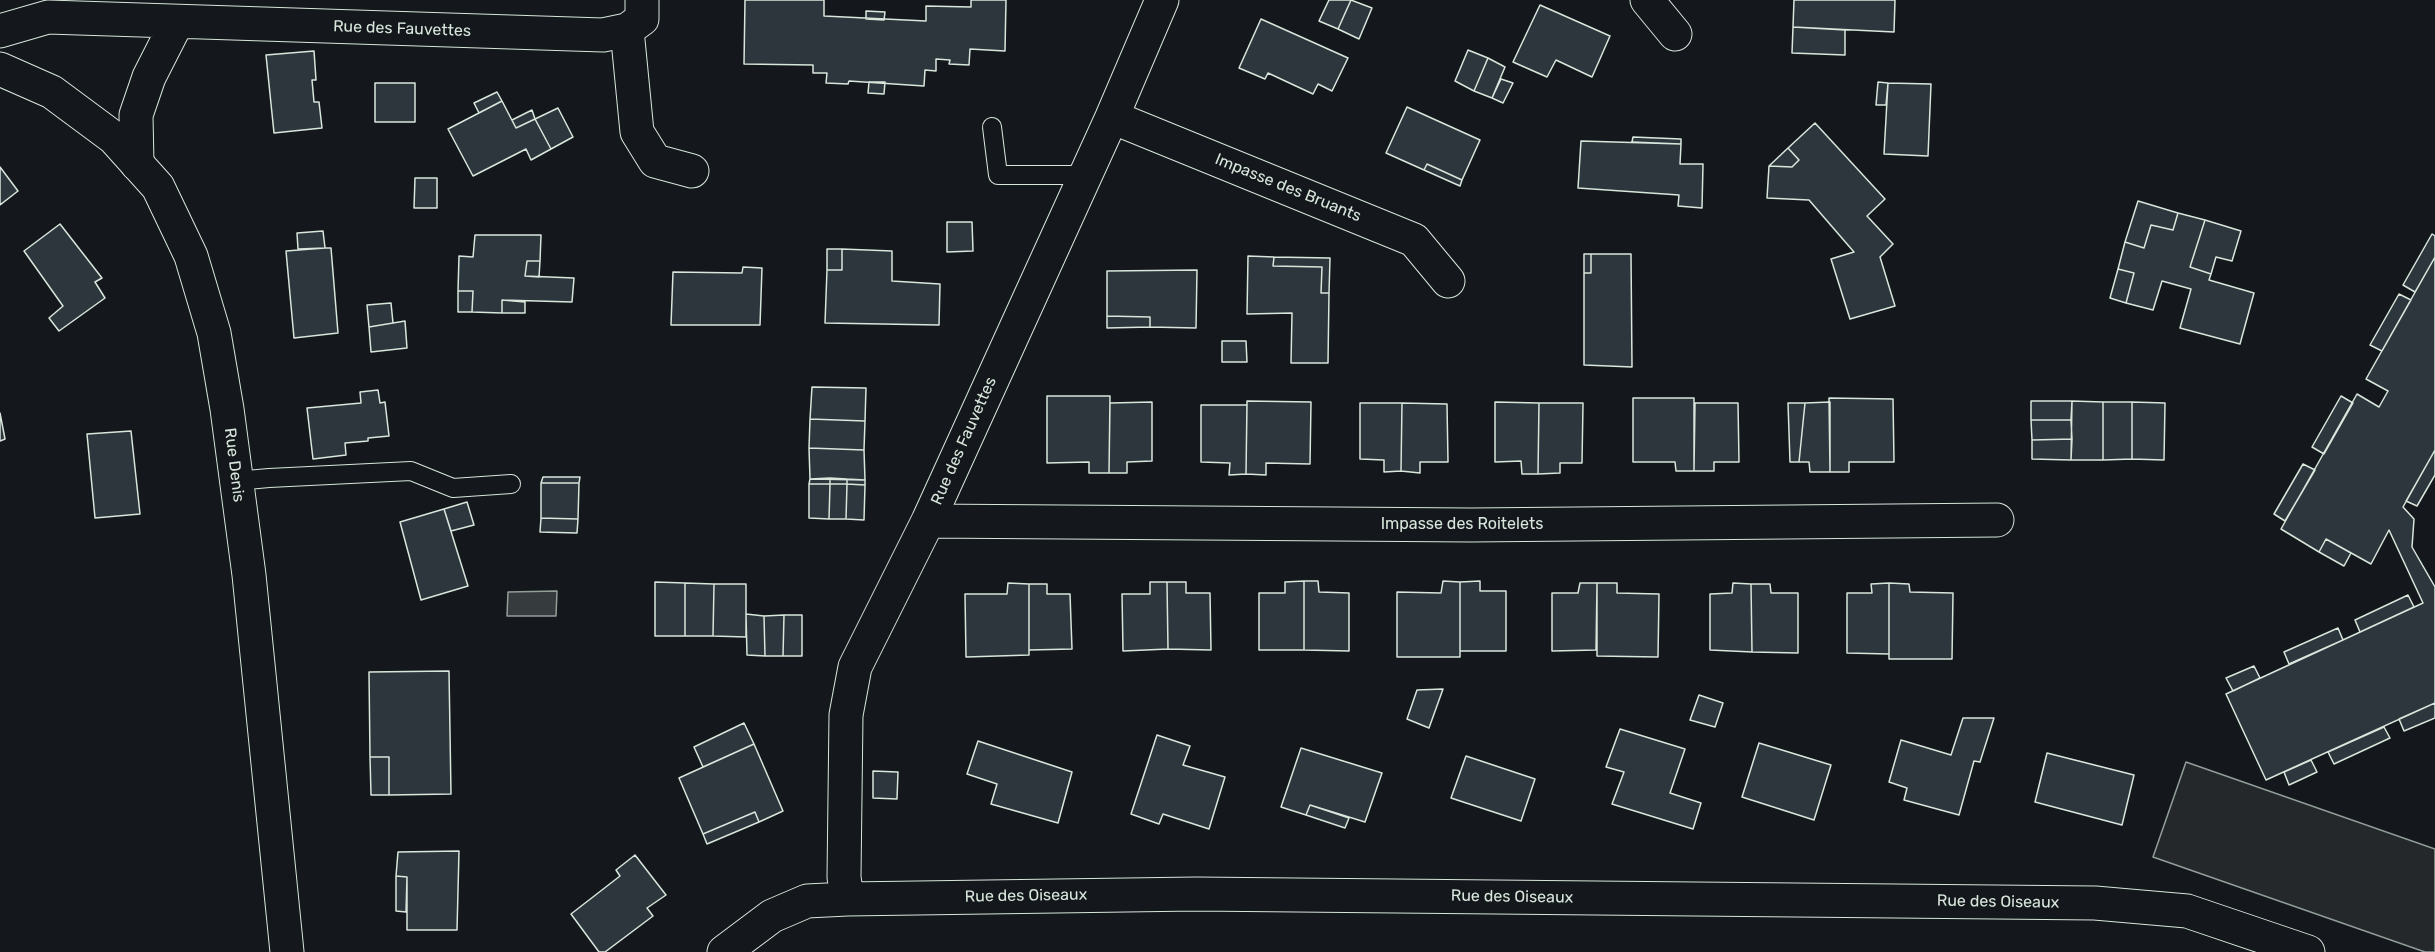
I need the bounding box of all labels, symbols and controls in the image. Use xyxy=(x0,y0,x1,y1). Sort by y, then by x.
street label: Rue des Fauvettes xyxy=(333,17,471,41)
street label: Impasse des Bruants xyxy=(1212,150,1364,226)
street label: Rue des Fauvettes xyxy=(927,374,1001,508)
street label: Rue Denis xyxy=(220,427,248,503)
street label: Impasse des Roitelets xyxy=(1381,514,1543,534)
street label: Rue des Oiseaux xyxy=(965,885,1087,907)
street label: Rue des Oiseaux xyxy=(1451,886,1573,908)
street label: Rue des Oiseaux xyxy=(1937,891,2059,913)

